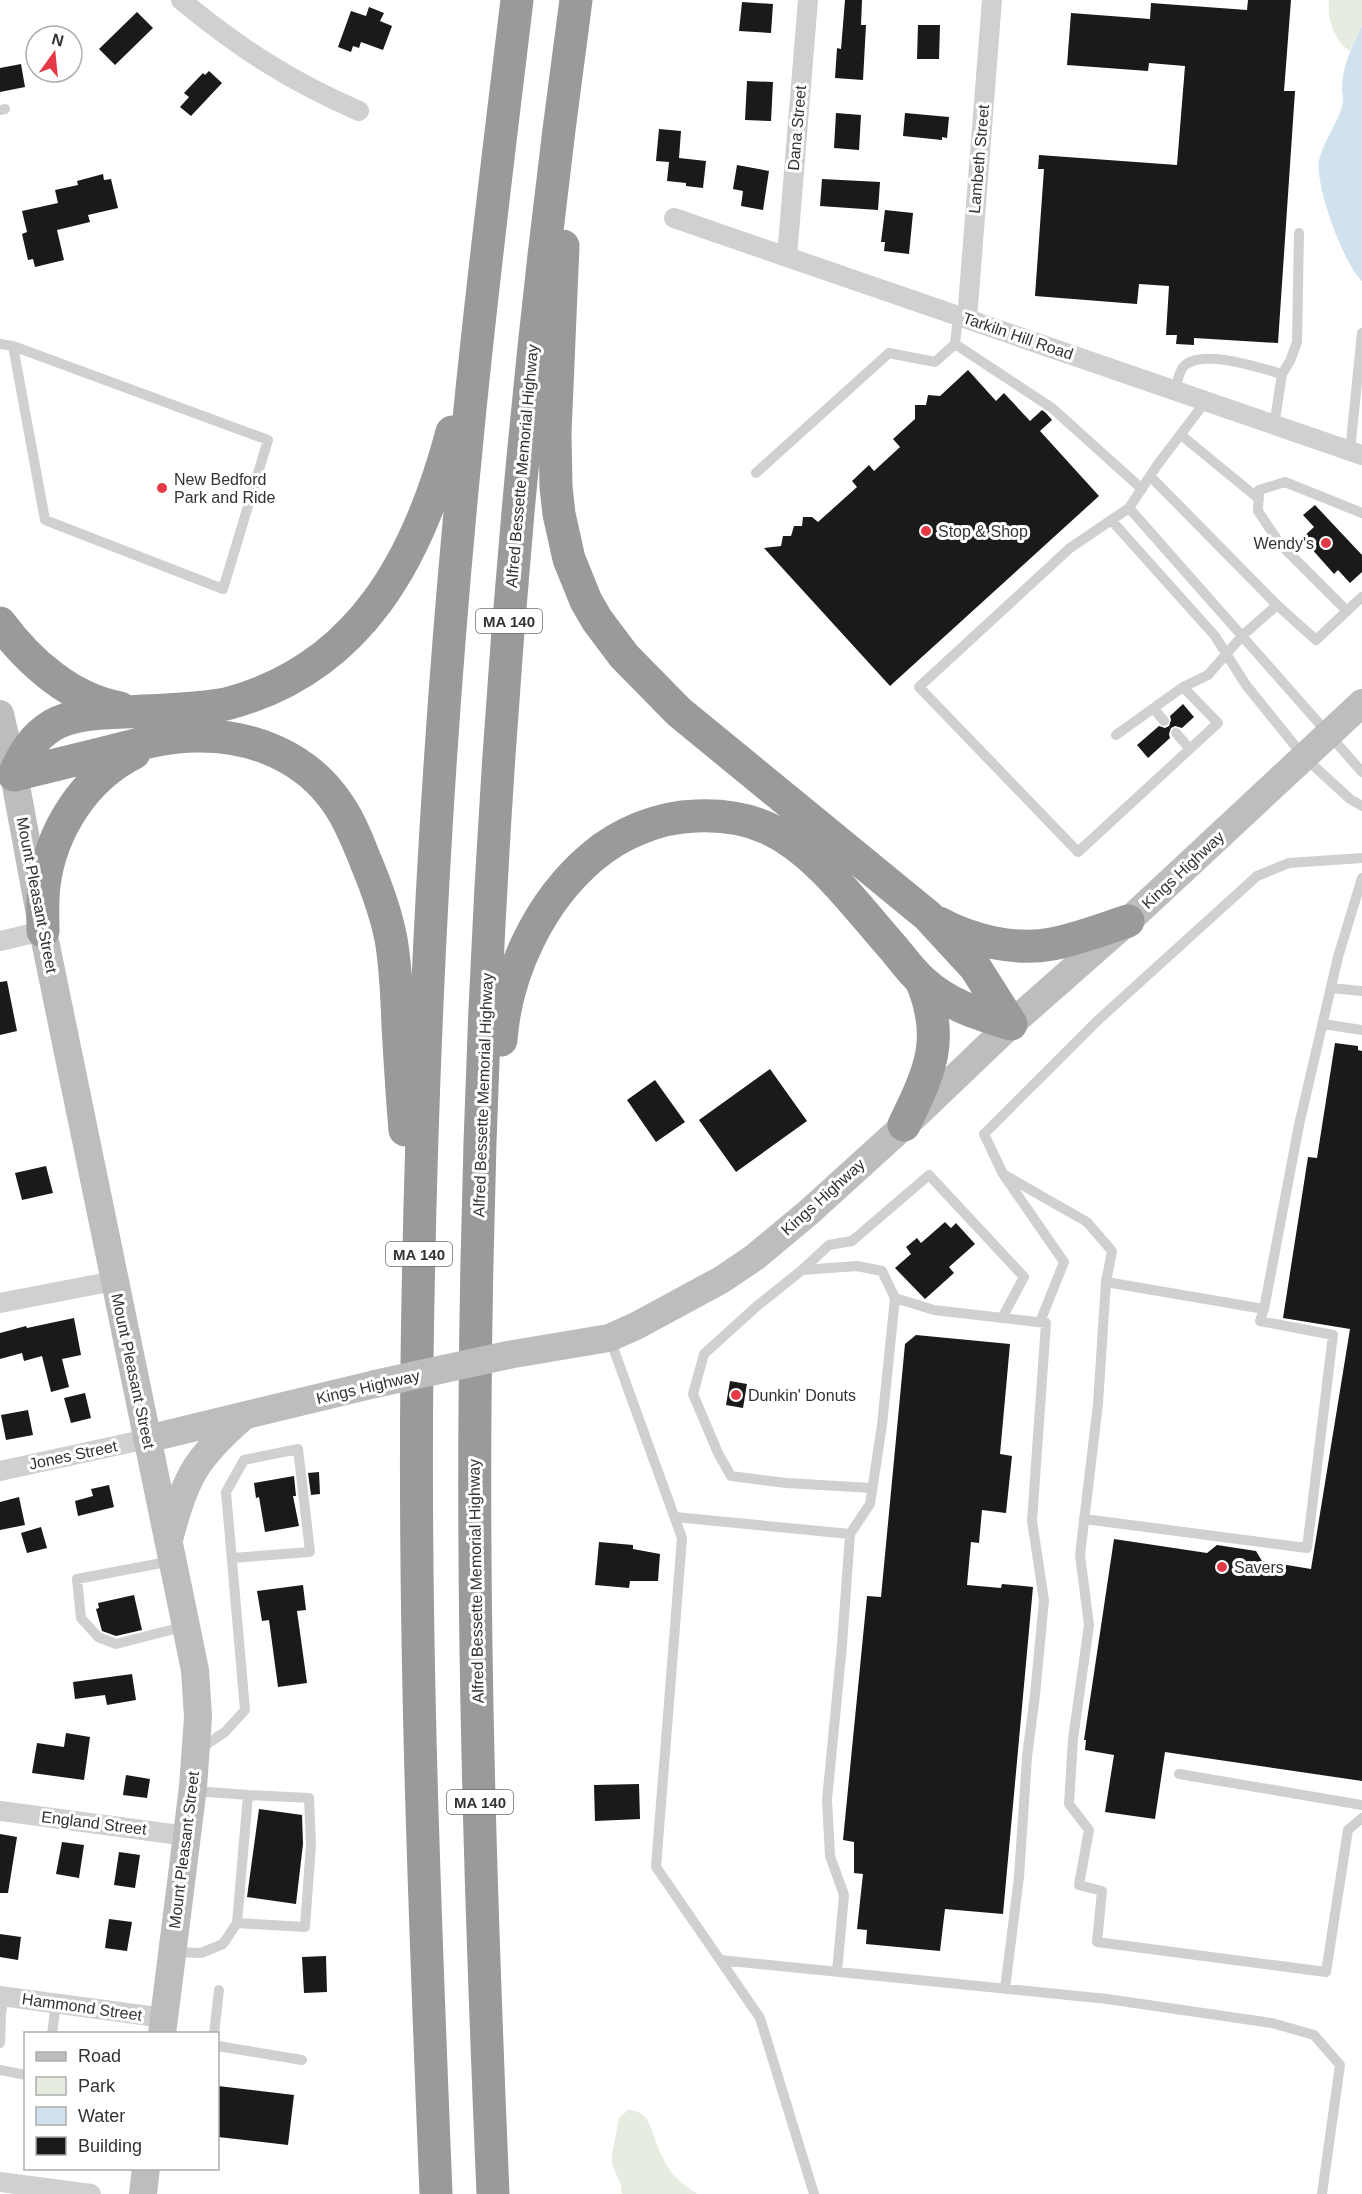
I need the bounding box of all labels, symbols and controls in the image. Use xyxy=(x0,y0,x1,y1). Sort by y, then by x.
north arrow xyxy=(24,24,84,84)
text: N xyxy=(50,30,66,50)
street label: Dana Street xyxy=(785,84,809,171)
street label: Lambeth Street xyxy=(966,103,992,214)
street label: Tarkiln Hill Road xyxy=(961,309,1075,363)
street label: Alfred Bessette Memorial Highway xyxy=(503,343,541,589)
place label: New Bedford Park and Ride xyxy=(174,471,275,506)
marker: New Bedford Park and Ride xyxy=(155,481,169,495)
place label: Stop & Shop xyxy=(938,523,1028,540)
marker: Stop & Shop xyxy=(919,524,933,538)
place label: Wendy's xyxy=(1253,535,1314,552)
marker: Wendy's xyxy=(1319,536,1333,550)
road number: MA 140 xyxy=(476,609,542,633)
street label: Mount Pleasant Street xyxy=(14,816,61,975)
street label: Kings Highway xyxy=(1139,828,1227,912)
street label: Alfred Bessette Memorial Highway xyxy=(470,973,496,1217)
street label: Kings Highway xyxy=(778,1155,868,1239)
road number: MA 140 xyxy=(386,1242,452,1266)
street label: Mount Pleasant Street xyxy=(108,1292,158,1451)
street label: Kings Highway xyxy=(315,1367,421,1407)
place label: Dunkin' Donuts xyxy=(748,1387,856,1404)
marker: Dunkin' Donuts xyxy=(729,1388,743,1402)
street label: Jones Street xyxy=(27,1437,119,1473)
street label: Alfred Bessette Memorial Highway xyxy=(465,1459,487,1703)
place label: Savers xyxy=(1234,1559,1284,1576)
marker: Savers xyxy=(1215,1560,1229,1574)
street label: Mount Pleasant Street xyxy=(166,1770,202,1930)
road number: MA 140 xyxy=(447,1790,513,1814)
street label: England Street xyxy=(40,1808,148,1838)
street label: Hammond Street xyxy=(21,1990,144,2024)
legend xyxy=(24,2032,219,2170)
text: Road xyxy=(78,2046,121,2066)
text: Park xyxy=(78,2076,116,2096)
text: Water xyxy=(78,2106,125,2126)
text: Building xyxy=(78,2136,142,2156)

